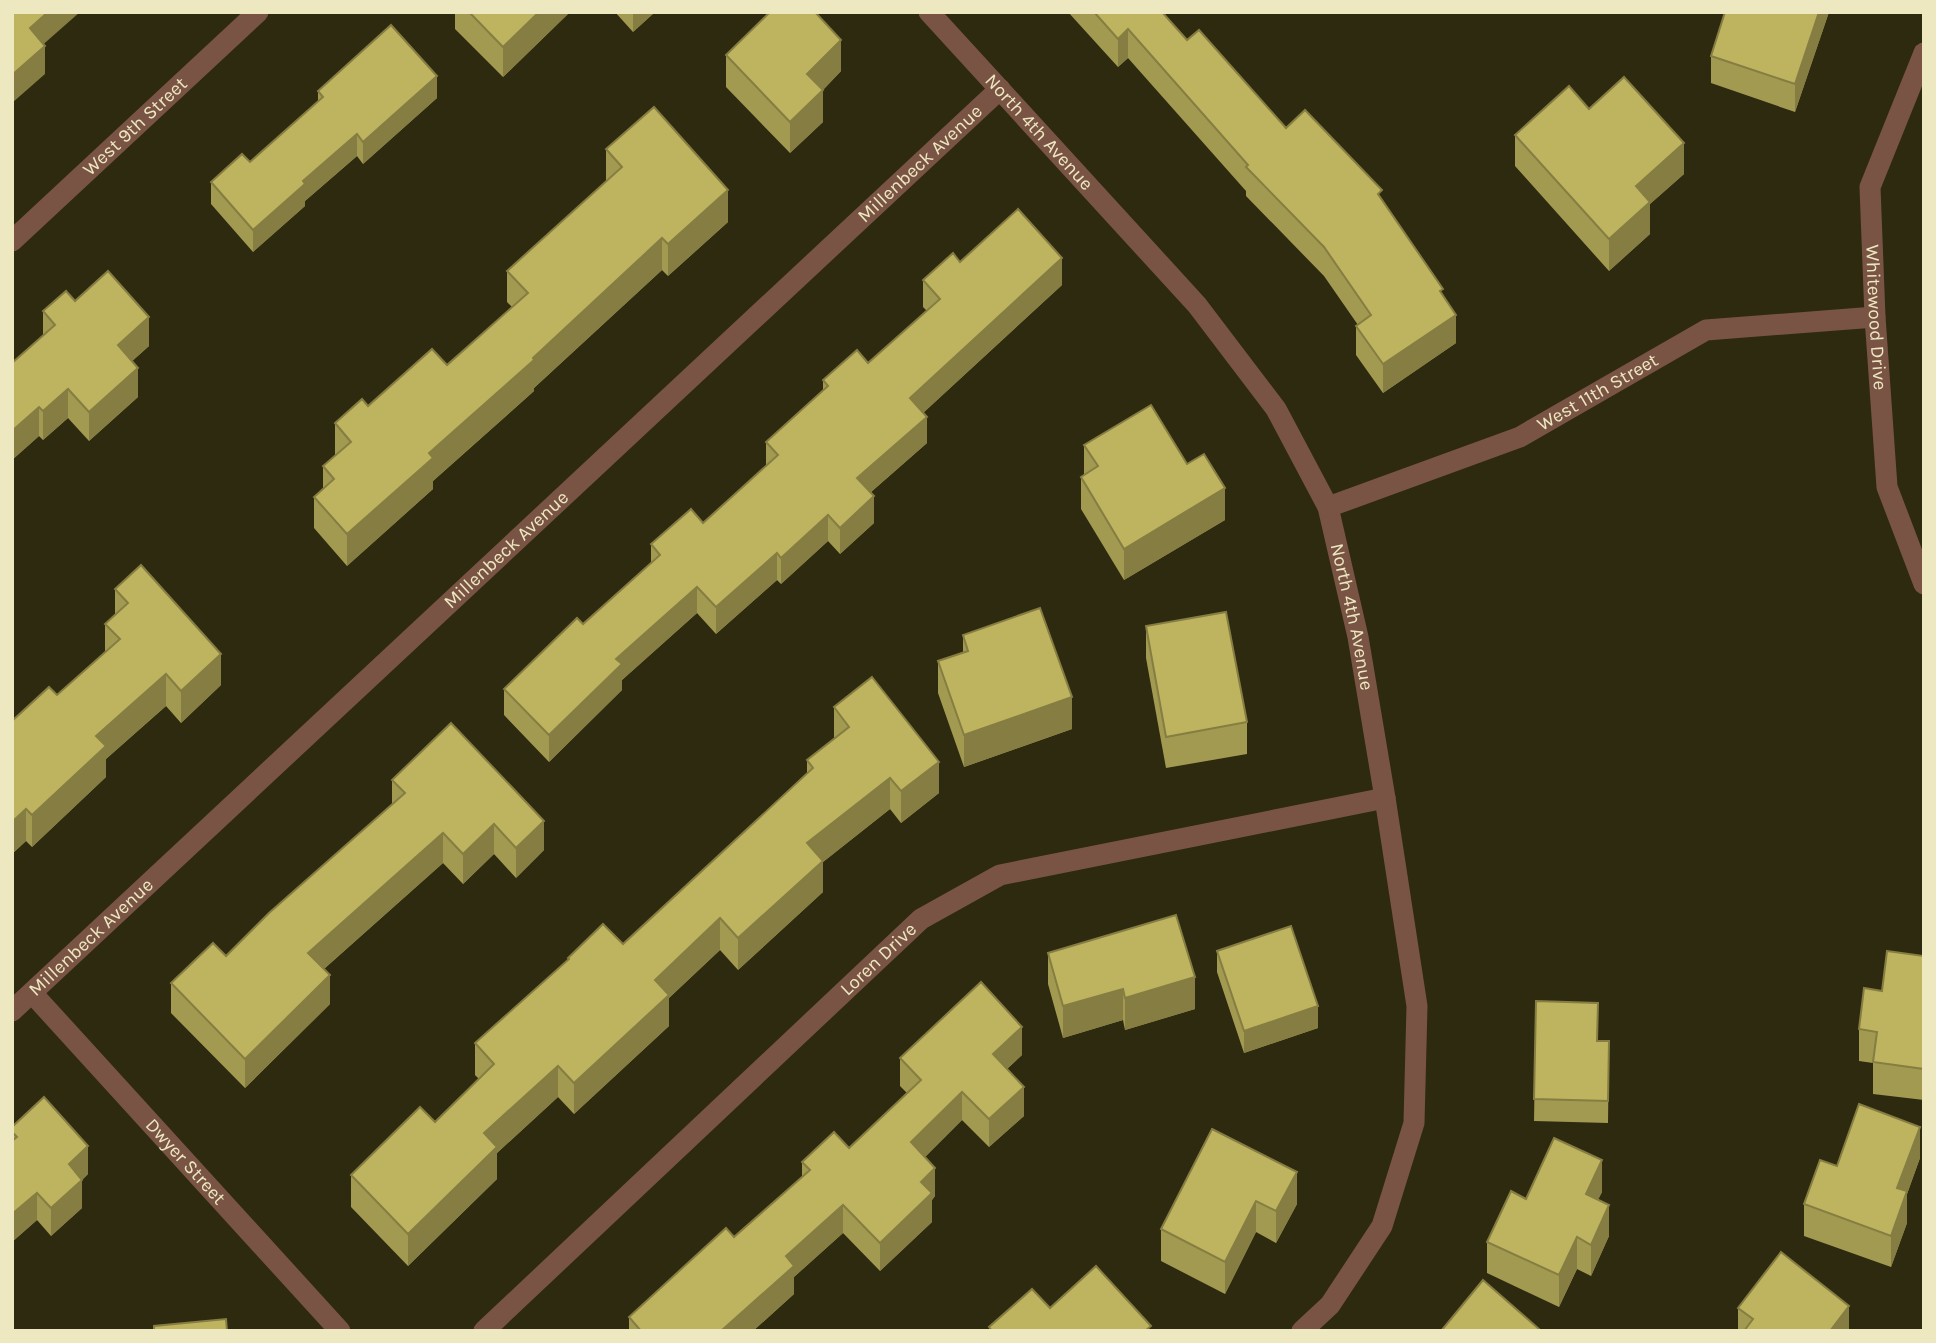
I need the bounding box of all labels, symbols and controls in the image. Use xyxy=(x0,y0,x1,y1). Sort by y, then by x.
street label: North 4th Avenue xyxy=(980,70,1098,195)
street label: West 9th Street xyxy=(78,73,192,180)
street label: Millenbeck Avenue xyxy=(853,100,987,227)
street label: Whitewood Drive xyxy=(1861,244,1891,391)
street label: West 11th Street xyxy=(1533,349,1662,436)
street label: Millenbeck Avenue xyxy=(439,486,573,613)
street label: North 4th Avenue xyxy=(1326,541,1378,692)
street label: Millenbeck Avenue xyxy=(24,874,158,1001)
street label: Loren Drive xyxy=(836,918,921,1000)
street label: Dwyer Street xyxy=(141,1114,230,1209)

